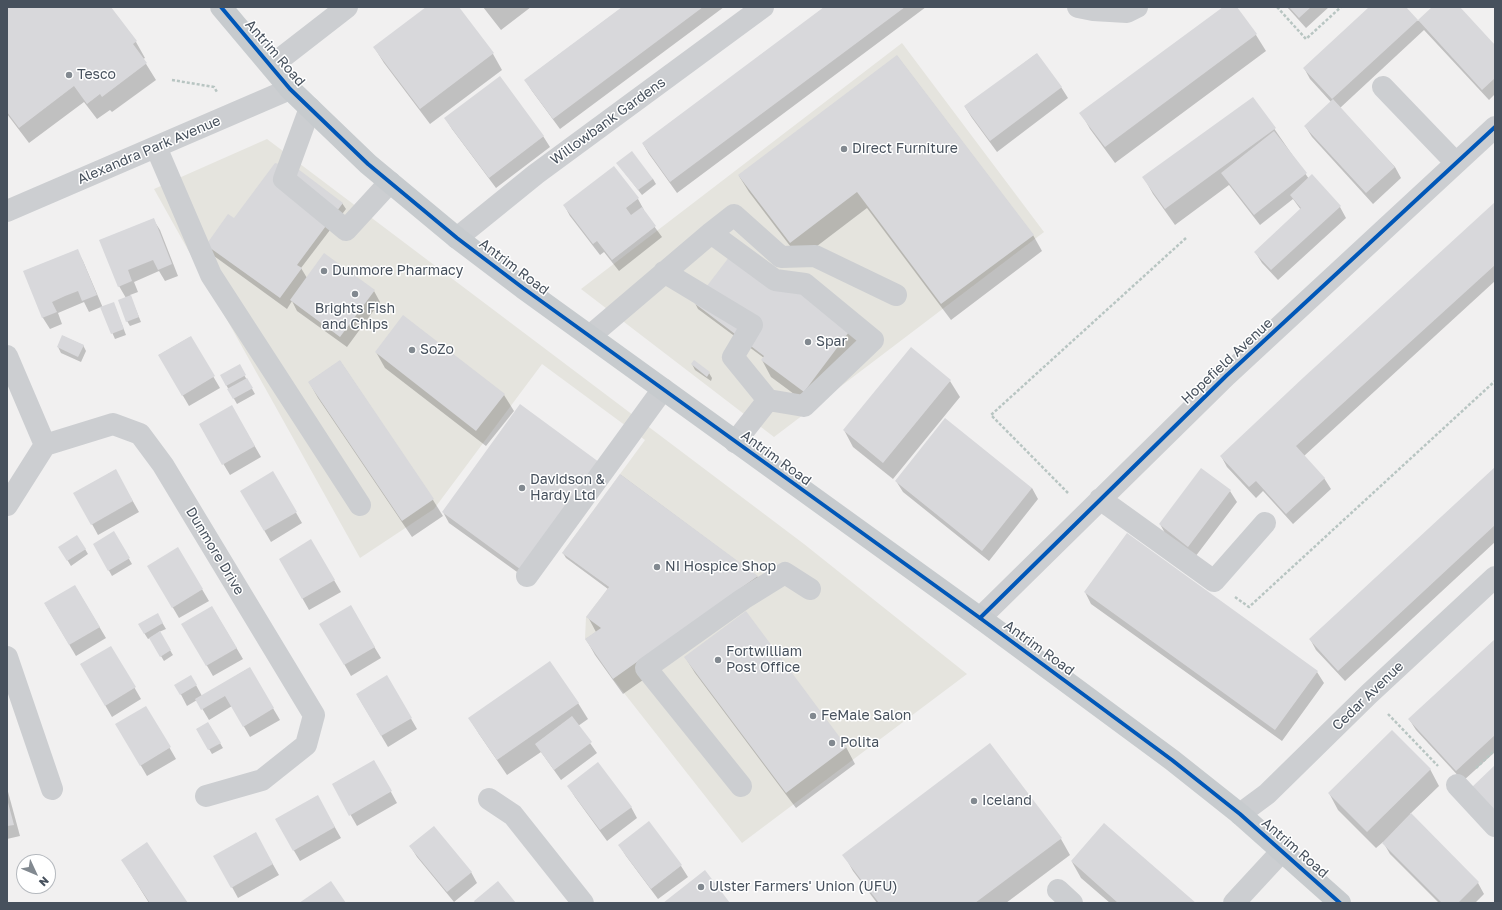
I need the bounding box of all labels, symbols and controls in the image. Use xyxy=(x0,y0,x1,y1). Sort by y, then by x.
street label: Antrim Road xyxy=(241,16,309,90)
place label: Tesco xyxy=(77,67,116,83)
marker: Tesco xyxy=(64,70,74,80)
street label: Willowbank Gardens xyxy=(547,74,669,168)
street label: Alexandra Park Avenue xyxy=(75,112,223,188)
place label: Direct Furniture xyxy=(852,141,958,157)
marker: Direct Furniture xyxy=(839,144,849,154)
street label: Antrim Road xyxy=(476,235,552,299)
place label: Dunmore Pharmacy xyxy=(332,263,463,279)
marker: Dunmore Pharmacy xyxy=(319,266,329,276)
marker: Brights Fish and Chips xyxy=(350,289,360,299)
place label: Brights Fish and Chips xyxy=(315,301,395,334)
street label: Hopefield Avenue xyxy=(1178,314,1276,408)
place label: Spar xyxy=(816,334,847,350)
marker: Spar xyxy=(803,337,813,347)
place label: SoZo xyxy=(420,342,454,358)
marker: SoZo xyxy=(407,345,417,355)
street label: Antrim Road xyxy=(738,427,814,489)
place label: Davidson & Hardy Ltd xyxy=(530,472,605,504)
marker: Davidson & Hardy Ltd xyxy=(517,483,527,493)
street label: Dunmore Drive xyxy=(182,504,248,598)
place label: NI Hospice Shop xyxy=(665,559,776,575)
marker: NI Hospice Shop xyxy=(652,562,662,572)
street label: Antrim Road xyxy=(1001,617,1077,679)
place label: Fortwilliam Post Office xyxy=(726,644,802,676)
marker: Fortwilliam Post Office xyxy=(713,655,723,665)
street label: Cedar Avenue xyxy=(1329,658,1407,734)
place label: FeMale Salon xyxy=(821,708,911,724)
marker: FeMale Salon xyxy=(808,711,818,721)
place label: Polita xyxy=(840,735,879,751)
marker: Polita xyxy=(827,738,837,748)
place label: Iceland xyxy=(982,793,1032,809)
marker: Iceland xyxy=(969,796,979,806)
street label: Antrim Road xyxy=(1258,814,1332,882)
north arrow xyxy=(16,854,56,894)
text: N xyxy=(37,874,52,890)
place label: Ulster Farmers' Union (UFU) xyxy=(709,879,898,895)
marker: Ulster Farmers' Union (UFU) xyxy=(696,882,706,892)

